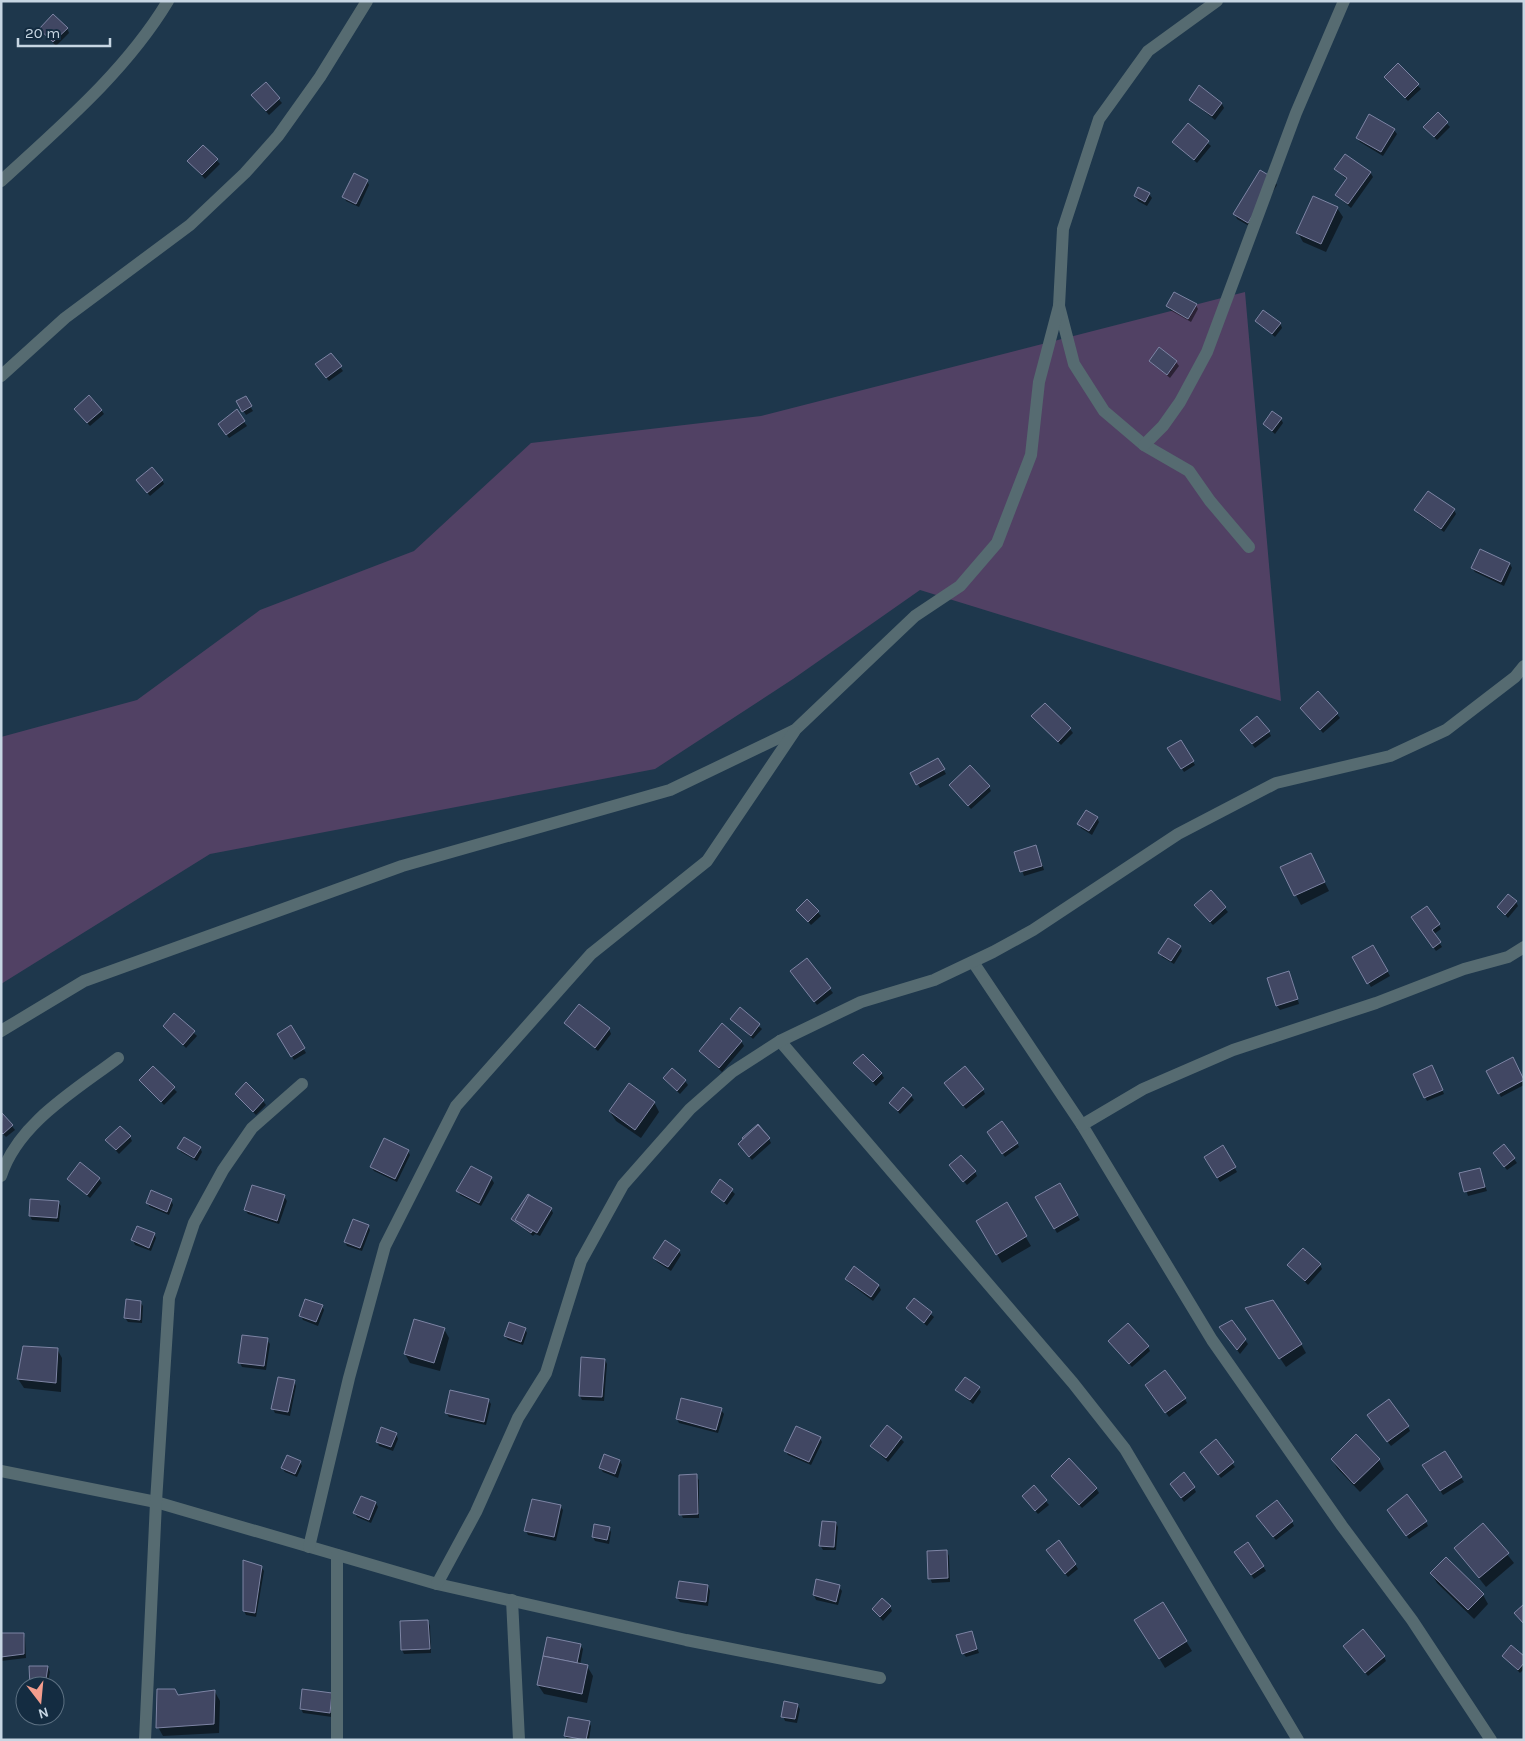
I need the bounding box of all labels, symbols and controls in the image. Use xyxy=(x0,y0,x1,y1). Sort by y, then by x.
scale bar xyxy=(18,15,110,47)
text: 20 m xyxy=(25,24,60,42)
north arrow xyxy=(15,1676,65,1726)
text: N xyxy=(36,1703,51,1723)

